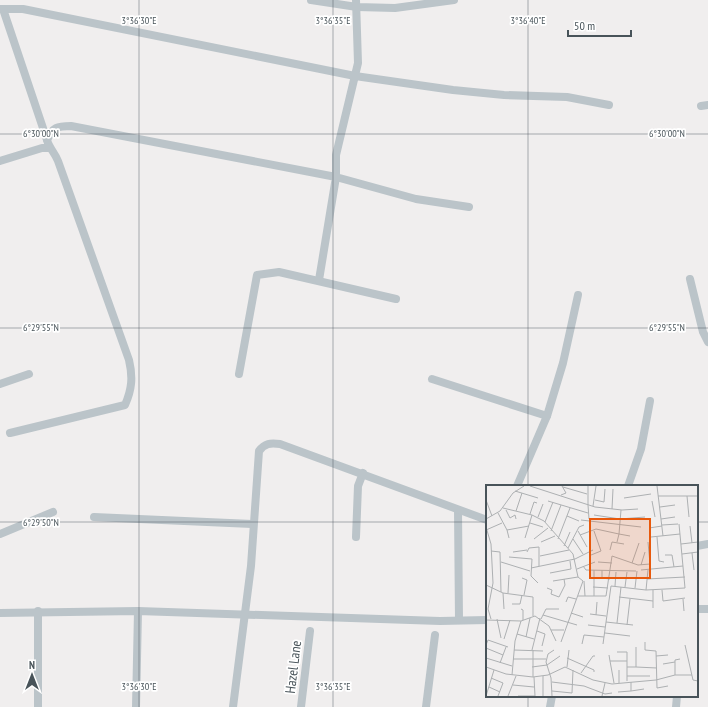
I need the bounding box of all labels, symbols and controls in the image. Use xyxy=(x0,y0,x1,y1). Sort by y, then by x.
scale bar xyxy=(568,12,631,38)
text: 3°36'30"E xyxy=(122,14,156,27)
text: 3°36'35"E xyxy=(316,14,350,27)
text: 3°36'40"E xyxy=(511,14,545,27)
text: 50 m xyxy=(574,18,595,33)
text: 6°30'00"N xyxy=(23,127,59,140)
text: 6°30'00"N xyxy=(649,127,685,140)
text: 6°29'55"N xyxy=(23,321,59,334)
text: 6°29'55"N xyxy=(649,321,685,334)
inset map xyxy=(486,485,698,697)
text: 6°29'50"N xyxy=(23,516,59,529)
street label: Hazel Lane xyxy=(281,639,305,694)
north arrow xyxy=(12,655,52,695)
text: N xyxy=(29,658,35,672)
text: 3°36'30"E xyxy=(122,680,156,693)
text: 3°36'35"E xyxy=(316,680,350,693)

